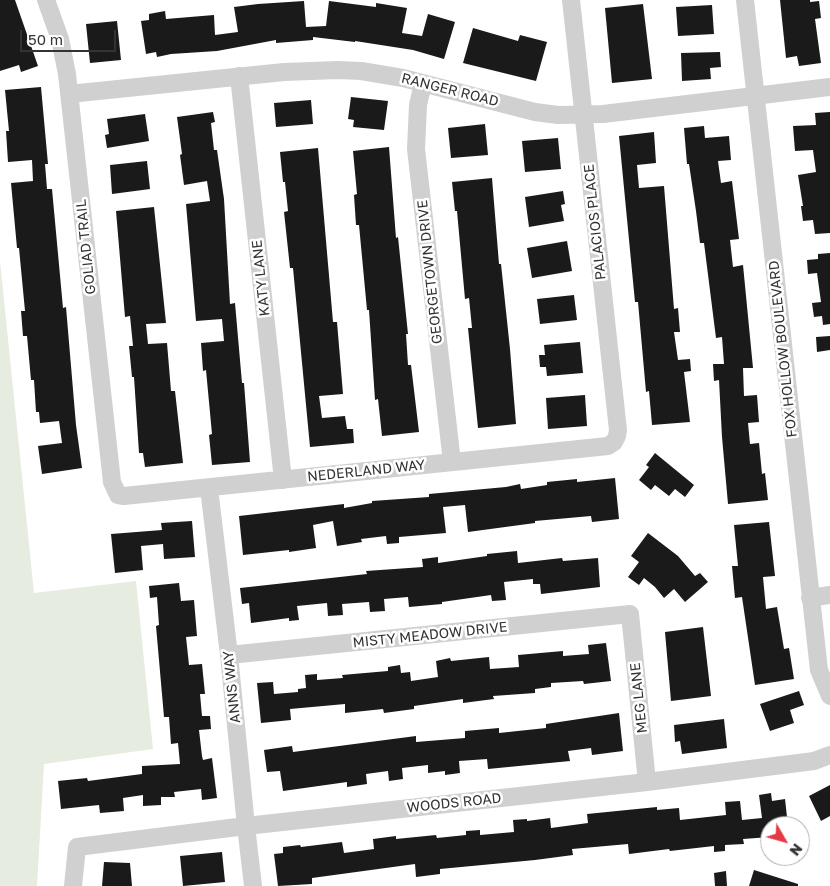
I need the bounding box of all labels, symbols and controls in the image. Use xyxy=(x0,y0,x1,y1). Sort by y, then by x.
scale bar xyxy=(22,20,119,52)
text: 50 m xyxy=(28,30,63,48)
street label: RANGER ROAD xyxy=(400,70,500,110)
street label: PALACIOS PLACE xyxy=(581,163,609,281)
street label: GOLIAD TRAIL xyxy=(73,199,99,295)
street label: GEORGETOWN DRIVE xyxy=(414,199,446,345)
street label: KATY LANE xyxy=(249,239,273,317)
street label: FOX HOLLOW BOULEVARD xyxy=(765,260,801,438)
street label: NEDERLAND WAY xyxy=(306,456,426,486)
street label: MISTY MEADOW DRIVE xyxy=(352,619,508,651)
street label: ANNS WAY xyxy=(220,650,244,724)
street label: MEG LANE xyxy=(627,662,651,734)
street label: WOODS ROAD xyxy=(406,790,502,816)
north arrow xyxy=(760,816,810,866)
text: N xyxy=(786,840,806,859)

